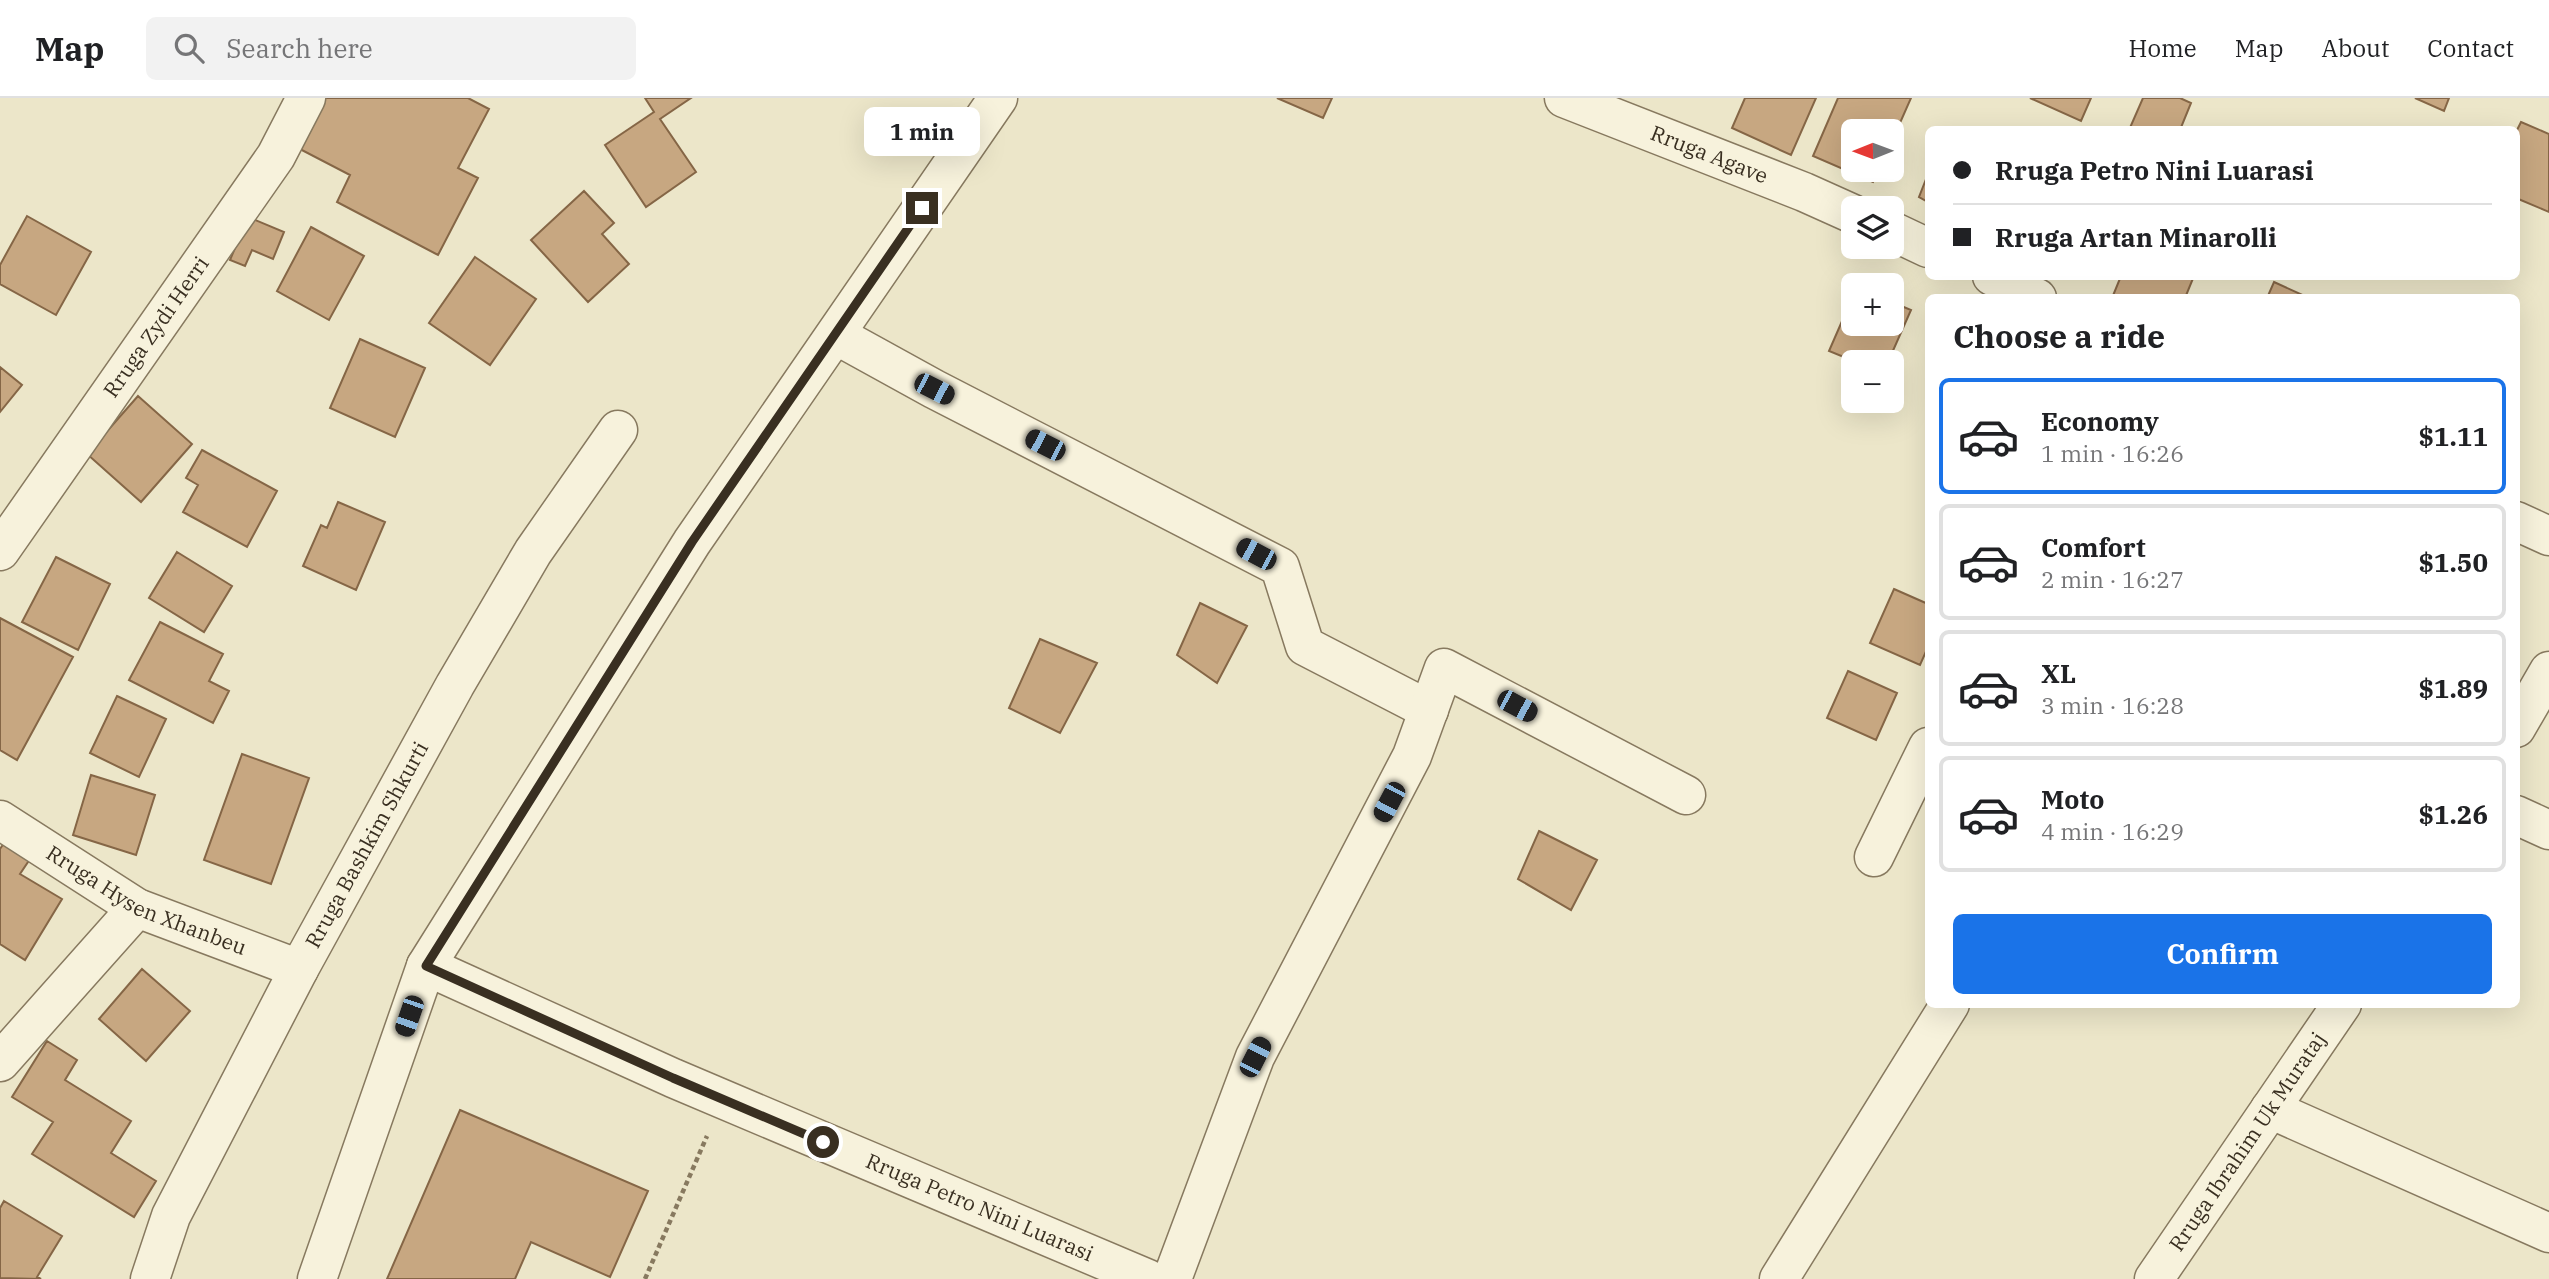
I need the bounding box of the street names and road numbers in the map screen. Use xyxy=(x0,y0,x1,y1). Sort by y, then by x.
street label: Rruga Agave xyxy=(1647,118,1772,190)
street label: Rruga Zydi Herri xyxy=(96,250,215,403)
street label: Rruga Bashkim Shkurti xyxy=(298,736,434,953)
street label: Rruga Hysen Xhanbeu xyxy=(41,838,251,961)
street label: Rruga Ibrahim Uk Murataj xyxy=(2162,1026,2332,1256)
street label: Rruga Petro Nini Luarasi xyxy=(862,1146,1098,1267)

